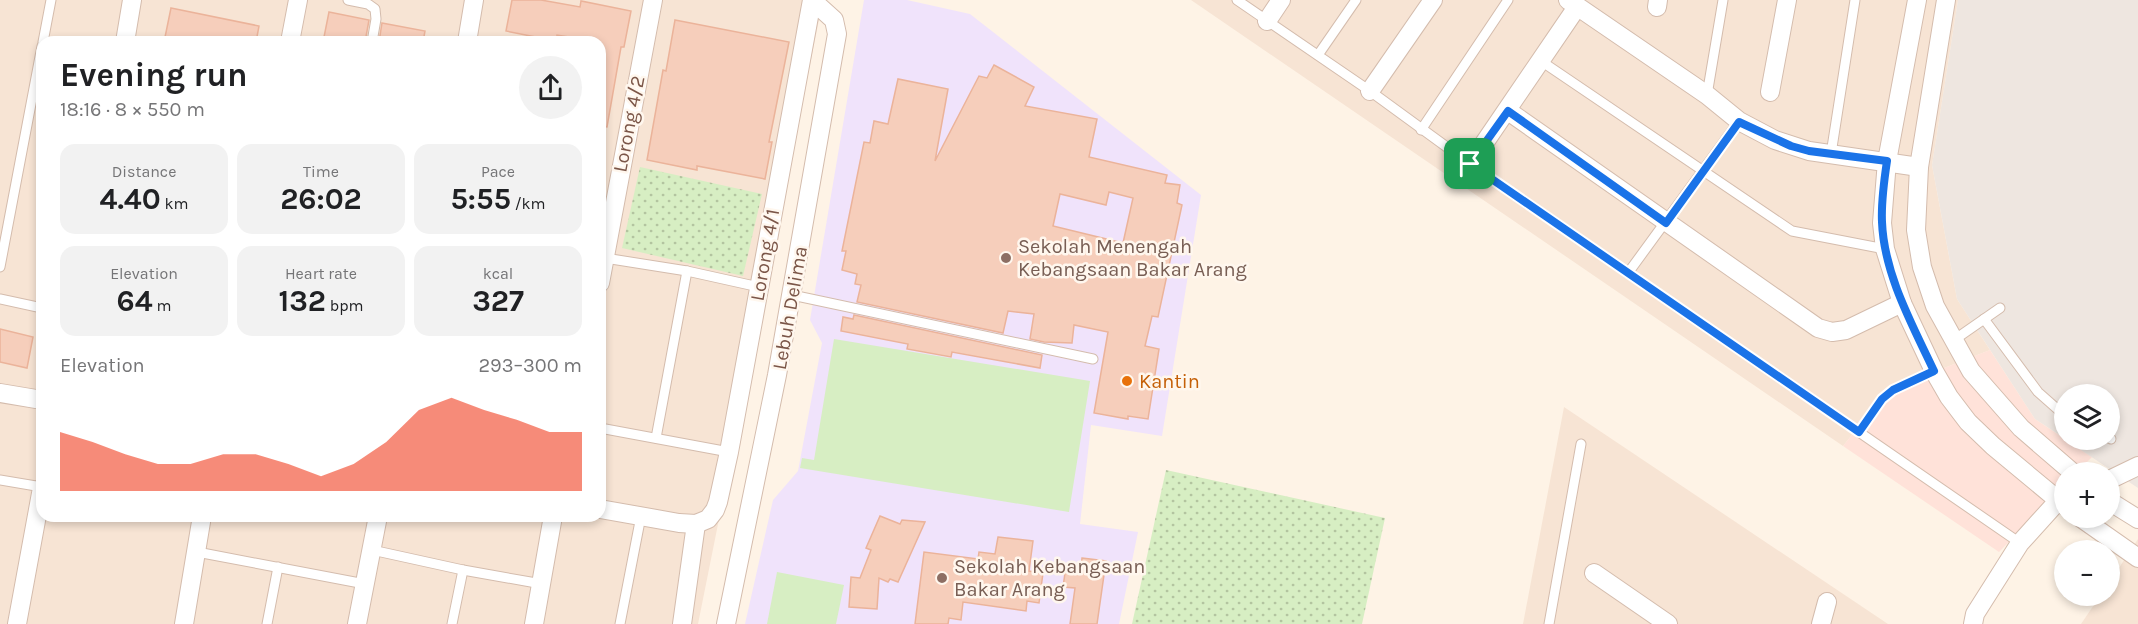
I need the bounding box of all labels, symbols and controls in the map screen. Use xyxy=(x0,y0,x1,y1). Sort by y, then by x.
text: Evening run xyxy=(60,56,248,94)
button: share xyxy=(519,56,582,119)
street label: Lorong 4/2 xyxy=(608,74,650,174)
text: 18:16 · 8 × 550 m xyxy=(60,98,205,121)
pin xyxy=(1444,138,1495,189)
icon: arrive xyxy=(1453,147,1486,180)
text: Distance xyxy=(112,162,176,181)
text: Time xyxy=(303,162,339,181)
text: Pace xyxy=(481,162,515,181)
text: 4.40 xyxy=(100,181,161,217)
text: 26:02 xyxy=(280,181,362,217)
text: 5:55 xyxy=(450,181,511,217)
text: km xyxy=(161,194,188,213)
text: /km xyxy=(511,194,546,213)
street label: Lorong 4/1 xyxy=(746,207,784,303)
place label: Sekolah Menengah Kebangsaan Bakar Arang xyxy=(1018,235,1247,281)
street label: Lebuh Delima xyxy=(768,244,812,372)
marker: Sekolah Menengah Kebangsaan Bakar Arang xyxy=(999,251,1013,265)
text: Elevation xyxy=(110,264,178,283)
text: Heart rate xyxy=(285,264,357,283)
text: kcal xyxy=(483,264,513,283)
text: 64 xyxy=(117,283,153,319)
text: 132 xyxy=(278,283,326,319)
text: 327 xyxy=(472,283,524,319)
text: m xyxy=(153,296,171,315)
text: bpm xyxy=(326,296,364,315)
text: Elevation xyxy=(60,354,145,377)
text: 293–300 m xyxy=(479,354,582,377)
place label: Kantin xyxy=(1139,370,1200,393)
marker: Kantin xyxy=(1120,374,1134,388)
map controls xyxy=(2054,384,2120,606)
button: layers xyxy=(2054,384,2120,450)
button: + xyxy=(2054,462,2120,528)
button: − xyxy=(2054,540,2120,606)
place label: Sekolah Kebangsaan Bakar Arang xyxy=(954,555,1145,601)
marker: Sekolah Kebangsaan Bakar Arang xyxy=(935,571,949,585)

